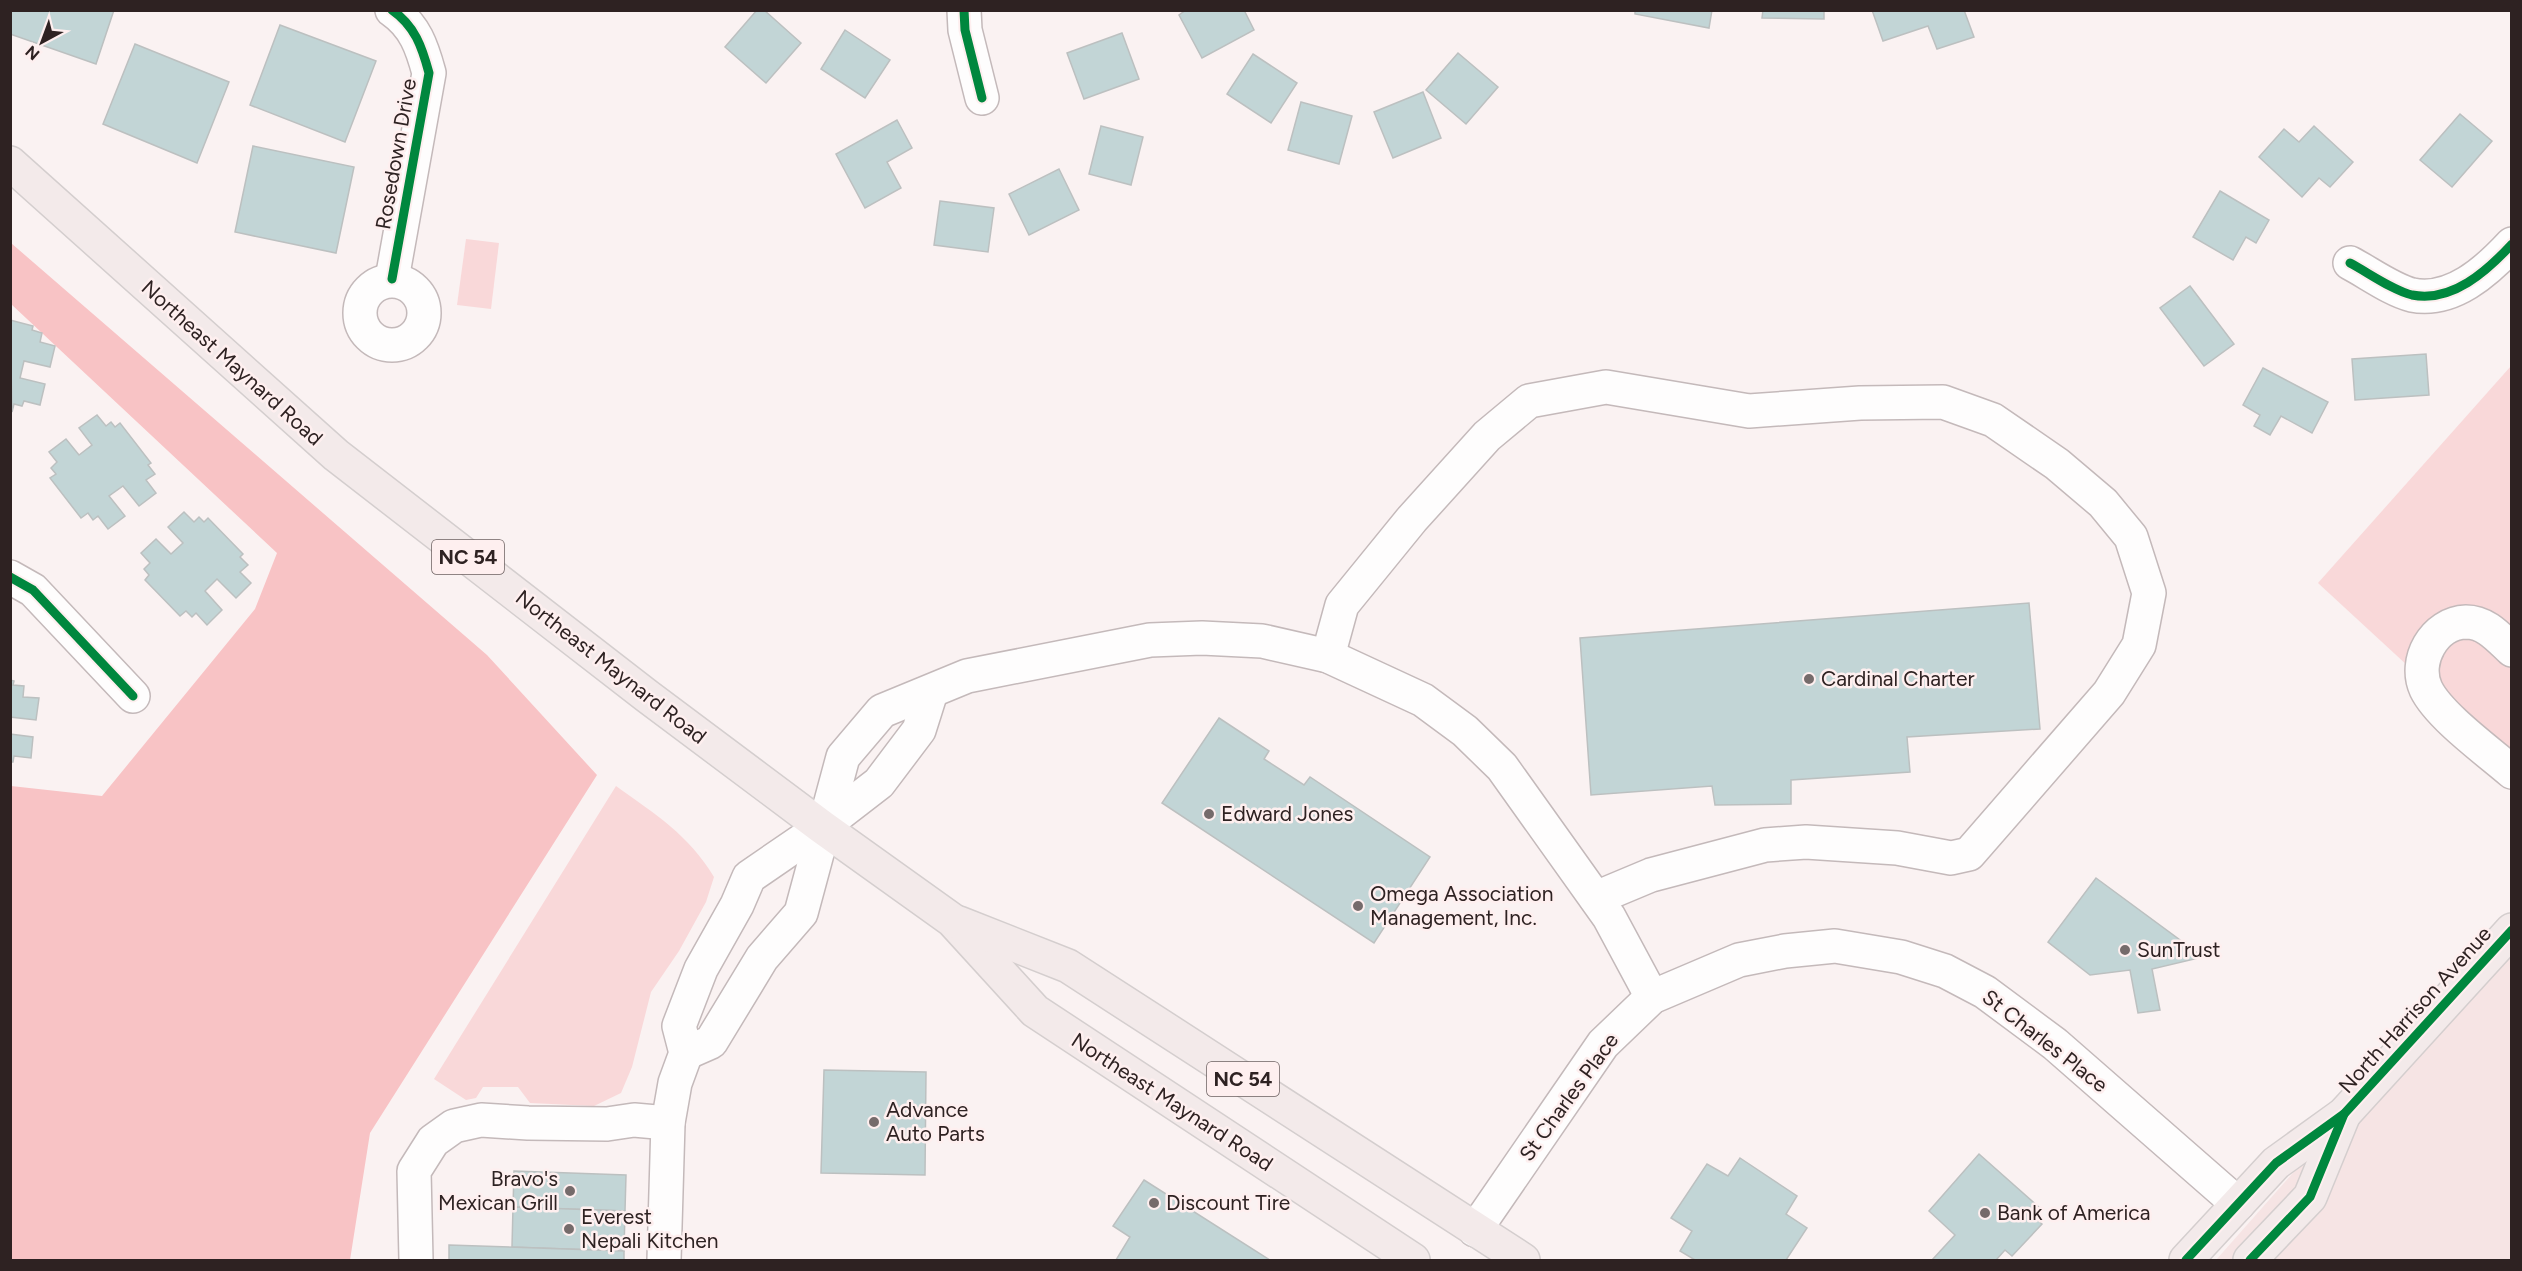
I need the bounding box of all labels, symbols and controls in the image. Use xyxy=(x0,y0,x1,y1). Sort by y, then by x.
north arrow xyxy=(12,12,72,72)
text: N xyxy=(22,42,43,64)
street label: Rosedown Drive xyxy=(370,77,421,231)
street label: Northeast Maynard Road xyxy=(137,275,328,451)
road number: NC 54 xyxy=(432,540,504,574)
street label: Northeast Maynard Road xyxy=(511,584,712,749)
place label: Cardinal Charter xyxy=(1821,666,1974,691)
marker: Cardinal Charter xyxy=(1802,672,1816,686)
place label: Edward Jones xyxy=(1221,801,1353,826)
marker: Edward Jones xyxy=(1202,807,1216,821)
place label: Omega Association Management, Inc. xyxy=(1370,881,1553,930)
marker: Omega Association Management, Inc. xyxy=(1351,899,1365,913)
street label: North Harrison Avenue xyxy=(2333,921,2496,1098)
place label: SunTrust xyxy=(2137,937,2221,962)
marker: SunTrust xyxy=(2118,943,2132,957)
street label: St Charles Place xyxy=(1978,984,2113,1097)
street label: Northeast Maynard Road xyxy=(1067,1027,1278,1176)
street label: St Charles Place xyxy=(1514,1028,1623,1166)
road number: NC 54 xyxy=(1207,1062,1279,1096)
place label: Advance Auto Parts xyxy=(886,1097,985,1146)
marker: Advance Auto Parts xyxy=(867,1115,881,1129)
place label: Bravo's Mexican Grill xyxy=(438,1166,558,1215)
marker: Bravo's Mexican Grill xyxy=(563,1184,577,1198)
place label: Discount Tire xyxy=(1166,1190,1290,1215)
marker: Discount Tire xyxy=(1147,1196,1161,1210)
place label: Bank of America xyxy=(1997,1200,2150,1225)
place label: Everest Nepali Kitchen xyxy=(581,1204,718,1253)
marker: Bank of America xyxy=(1978,1206,1992,1220)
marker: Everest Nepali Kitchen xyxy=(562,1222,576,1236)

